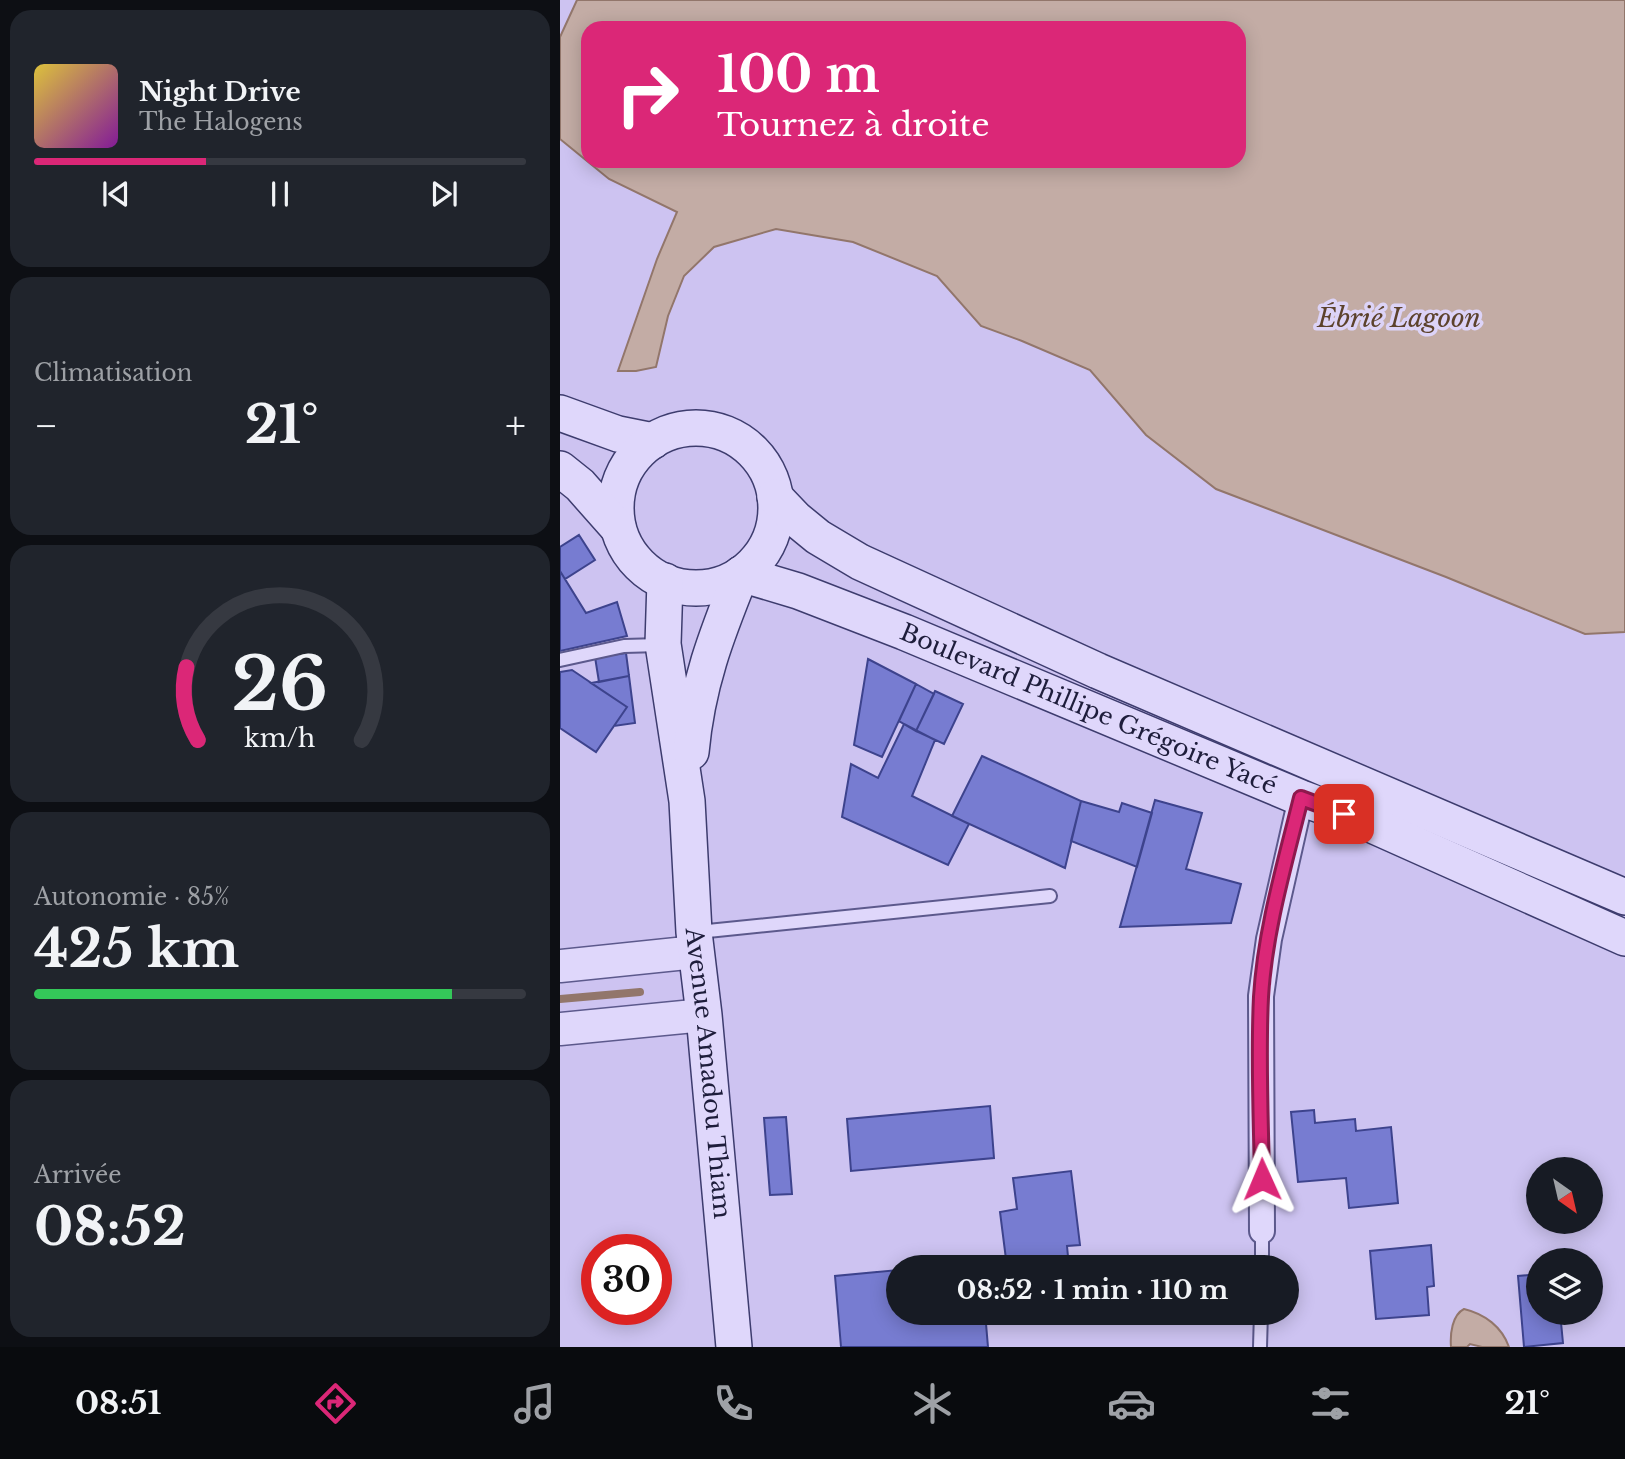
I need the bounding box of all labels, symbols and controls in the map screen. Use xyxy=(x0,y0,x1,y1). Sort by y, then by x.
text: 100 m xyxy=(717,44,880,105)
icon: right xyxy=(602,49,693,140)
text: Night Drive xyxy=(139,76,301,108)
text: Tournez à droite xyxy=(717,105,990,145)
text: The Halogens xyxy=(139,108,303,136)
icon: previous xyxy=(97,175,135,213)
icon: pause xyxy=(261,175,299,213)
icon: next xyxy=(425,175,463,213)
water label: Ébrié Lagoon xyxy=(1316,302,1481,334)
text: Climatisation xyxy=(34,359,192,387)
text: 21° xyxy=(245,393,319,457)
text: − xyxy=(34,402,58,449)
text: + xyxy=(505,402,526,449)
street label: Boulevard Phillipe Grégoire Yacé xyxy=(896,617,1281,800)
text: 26 xyxy=(232,639,328,730)
text: km/h xyxy=(245,722,315,753)
pin xyxy=(1314,784,1374,844)
icon: arrive xyxy=(1325,795,1363,833)
text: Autonomie · 85% xyxy=(34,883,229,911)
text: 425 km xyxy=(34,917,239,981)
street label: Avenue Amadou Thiam xyxy=(679,925,737,1220)
position arrow xyxy=(1225,1142,1299,1216)
north arrow xyxy=(1526,1157,1603,1234)
map controls xyxy=(1526,1157,1603,1325)
text: Arrivée xyxy=(34,1161,121,1189)
text: 08:52 xyxy=(34,1195,186,1259)
speed limit sign: 30 xyxy=(581,1234,672,1325)
button: layers xyxy=(1526,1248,1603,1325)
text: 08:52 · 1 min · 110 m xyxy=(957,1274,1228,1306)
icon: directions xyxy=(311,1379,360,1428)
icon: music xyxy=(510,1379,559,1428)
icon: phone xyxy=(709,1379,758,1428)
icon: climate xyxy=(908,1379,957,1428)
icon: car xyxy=(1107,1379,1156,1428)
icon: filters xyxy=(1306,1379,1355,1428)
text: 08:51 xyxy=(75,1383,161,1423)
text: 21° xyxy=(1505,1383,1550,1423)

